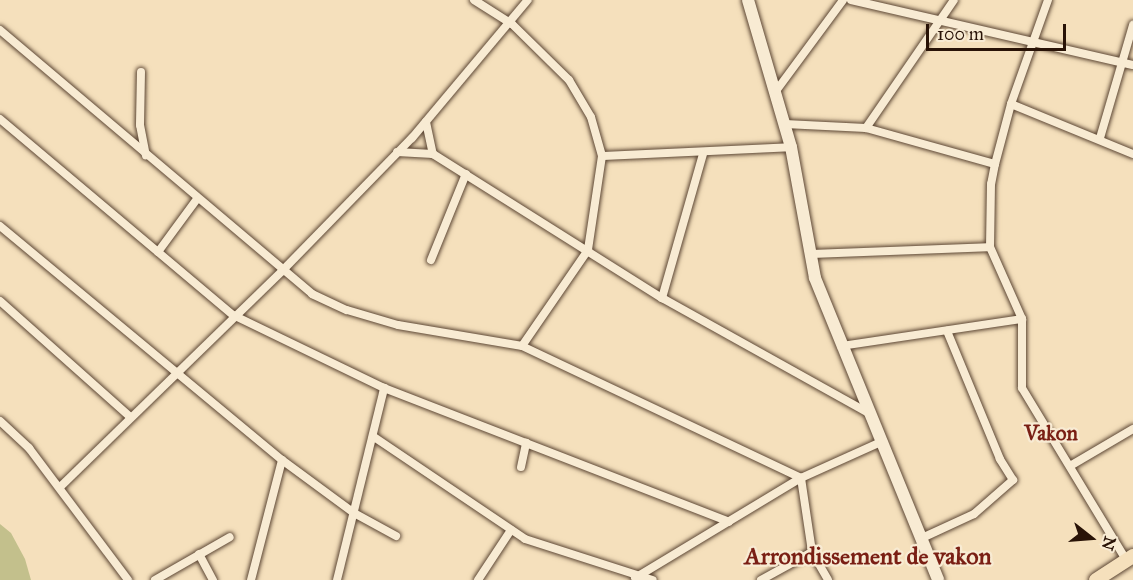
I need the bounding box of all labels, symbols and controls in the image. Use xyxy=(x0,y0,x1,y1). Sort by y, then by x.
scale bar xyxy=(929,12,1068,50)
text: 100 m xyxy=(937,23,984,45)
district label: Vakon xyxy=(1024,420,1078,446)
north arrow xyxy=(1061,508,1121,568)
text: N xyxy=(1098,534,1120,553)
district label: Arrondissement de vakon xyxy=(744,543,992,571)

